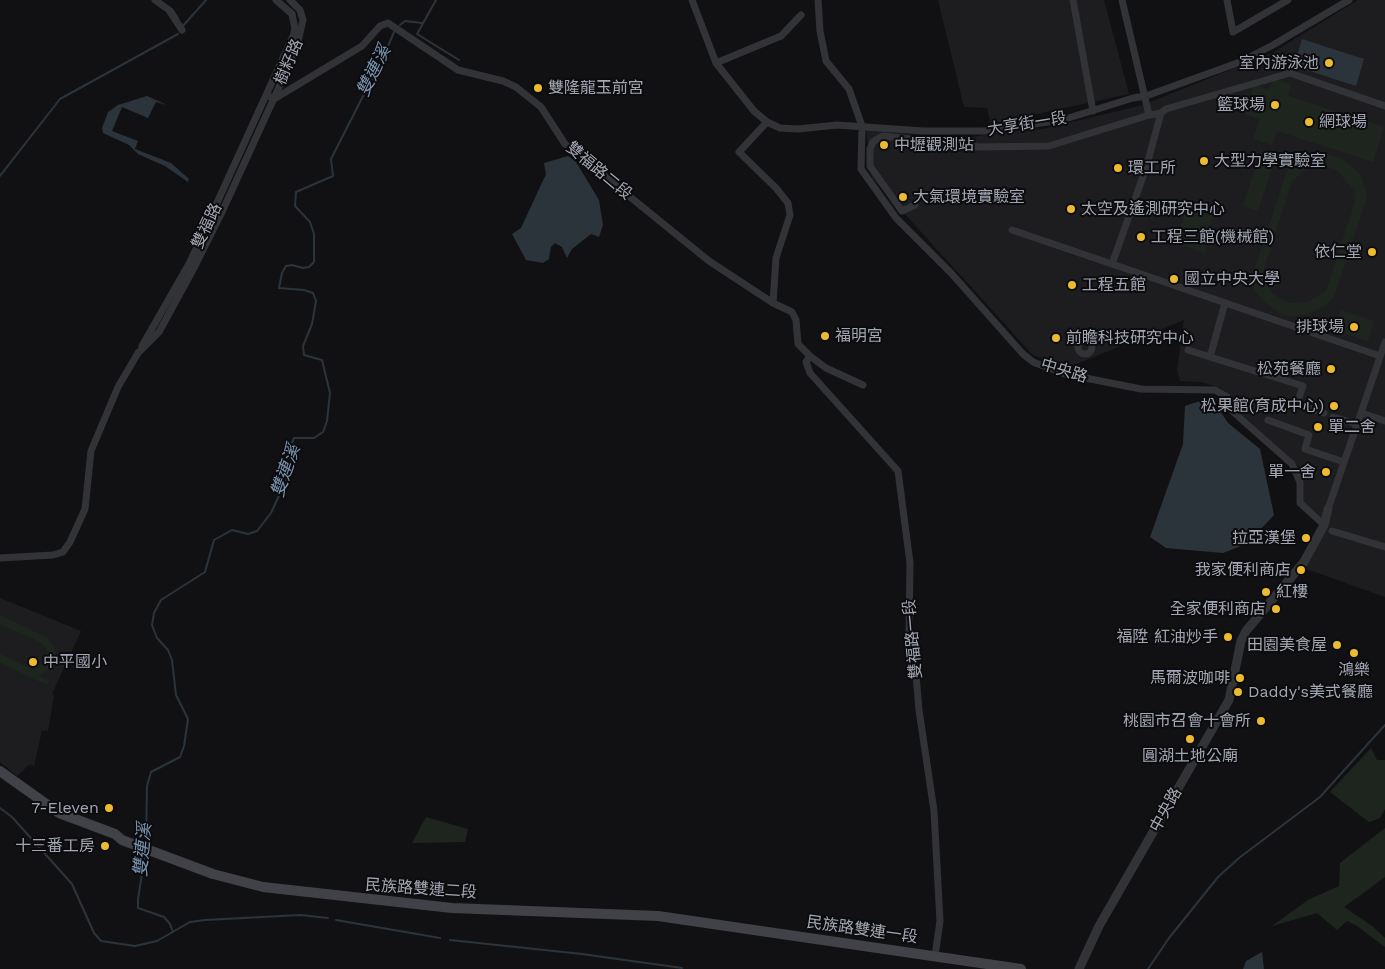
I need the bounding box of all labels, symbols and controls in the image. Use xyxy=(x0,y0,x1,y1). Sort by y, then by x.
street label: 樹籽路 xyxy=(271,36,307,88)
water label: 雙連溪 xyxy=(352,42,396,100)
place label: 室內游泳池 xyxy=(1239,53,1319,73)
marker: 室內游泳池 xyxy=(1323,57,1335,69)
place label: 雙隆龍玉前宮 xyxy=(548,78,644,98)
marker: 雙隆龍玉前宮 xyxy=(532,82,544,94)
place label: 籃球場 xyxy=(1217,95,1265,115)
marker: 籃球場 xyxy=(1269,99,1281,111)
street label: 大享街一段 xyxy=(986,108,1068,140)
place label: 網球場 xyxy=(1319,112,1367,132)
marker: 網球場 xyxy=(1303,116,1315,128)
place label: 中壢觀測站 xyxy=(894,135,974,155)
street label: 雙福路二段 xyxy=(562,138,636,204)
marker: 中壢觀測站 xyxy=(878,139,890,151)
place label: 大型力學實驗室 xyxy=(1214,151,1326,171)
marker: 大型力學實驗室 xyxy=(1198,155,1210,167)
place label: 環工所 xyxy=(1128,158,1176,178)
marker: 環工所 xyxy=(1112,162,1124,174)
place label: 大氣環境實驗室 xyxy=(913,187,1025,207)
marker: 大氣環境實驗室 xyxy=(897,191,909,203)
place label: 太空及遙測研究中心 xyxy=(1081,199,1225,219)
street label: 雙福路 xyxy=(188,200,226,252)
marker: 太空及遙測研究中心 xyxy=(1065,203,1077,215)
place label: 工程三館(機械館) xyxy=(1151,227,1274,247)
marker: 工程三館(機械館) xyxy=(1135,231,1147,243)
place label: 依仁堂 xyxy=(1314,242,1362,262)
marker: 依仁堂 xyxy=(1366,246,1378,258)
place label: 國立中央大學 xyxy=(1184,269,1280,289)
marker: 國立中央大學 xyxy=(1168,273,1180,285)
place label: 工程五館 xyxy=(1082,275,1146,295)
marker: 工程五館 xyxy=(1066,279,1078,291)
place label: 排球場 xyxy=(1296,317,1344,337)
marker: 排球場 xyxy=(1348,321,1360,333)
place label: 福明宮 xyxy=(835,326,883,346)
place label: 前瞻科技研究中心 xyxy=(1066,328,1194,348)
marker: 福明宮 xyxy=(819,330,831,342)
marker: 前瞻科技研究中心 xyxy=(1050,332,1062,344)
street label: 中央路 xyxy=(1038,355,1090,387)
place label: 松苑餐廳 xyxy=(1257,359,1321,379)
marker: 松苑餐廳 xyxy=(1325,363,1337,375)
place label: 松果館(育成中心) xyxy=(1201,396,1324,416)
marker: 松果館(育成中心) xyxy=(1328,400,1340,412)
place label: 單二舍 xyxy=(1328,417,1376,437)
marker: 單二舍 xyxy=(1312,421,1324,433)
water label: 雙連溪 xyxy=(267,442,305,500)
place label: 單一舍 xyxy=(1268,462,1316,482)
marker: 單一舍 xyxy=(1320,466,1332,478)
place label: 拉亞漢堡 xyxy=(1232,528,1296,548)
marker: 拉亞漢堡 xyxy=(1300,532,1312,544)
place label: 我家便利商店 xyxy=(1195,560,1291,580)
marker: 我家便利商店 xyxy=(1295,564,1307,576)
place label: 紅樓 xyxy=(1276,582,1308,602)
marker: 紅樓 xyxy=(1260,586,1272,598)
street label: 雙福路一段 xyxy=(900,598,926,680)
place label: 全家便利商店 xyxy=(1170,599,1266,619)
marker: 全家便利商店 xyxy=(1270,603,1282,615)
place label: 福陞 紅油炒手 xyxy=(1117,627,1218,647)
marker: 福陞 紅油炒手 xyxy=(1222,631,1234,643)
place label: 田園美食屋 xyxy=(1247,635,1327,655)
marker: 田園美食屋 xyxy=(1331,639,1343,651)
marker: 鴻樂 xyxy=(1348,647,1360,659)
place label: 中平國小 xyxy=(43,652,107,672)
marker: 中平國小 xyxy=(27,656,39,668)
place label: 鴻樂 xyxy=(1338,660,1370,680)
place label: 馬爾波咖啡 xyxy=(1150,668,1230,688)
marker: 馬爾波咖啡 xyxy=(1234,672,1246,684)
place label: Daddy's美式餐廳 xyxy=(1248,682,1373,702)
marker: Daddy's美式餐廳 xyxy=(1232,686,1244,698)
place label: 桃園市召會十會所 xyxy=(1123,711,1251,731)
marker: 桃園市召會十會所 xyxy=(1255,715,1267,727)
marker: 圓湖土地公廟 xyxy=(1184,733,1196,745)
place label: 圓湖土地公廟 xyxy=(1142,746,1238,766)
street label: 中央路 xyxy=(1146,784,1186,836)
place label: 7-Eleven xyxy=(31,798,99,818)
marker: 7-Eleven xyxy=(103,802,115,814)
water label: 雙連溪 xyxy=(130,822,156,878)
place label: 十三番工房 xyxy=(15,836,95,856)
marker: 十三番工房 xyxy=(99,840,111,852)
street label: 民族路雙連二段 xyxy=(364,876,478,902)
street label: 民族路雙連一段 xyxy=(805,913,919,947)

